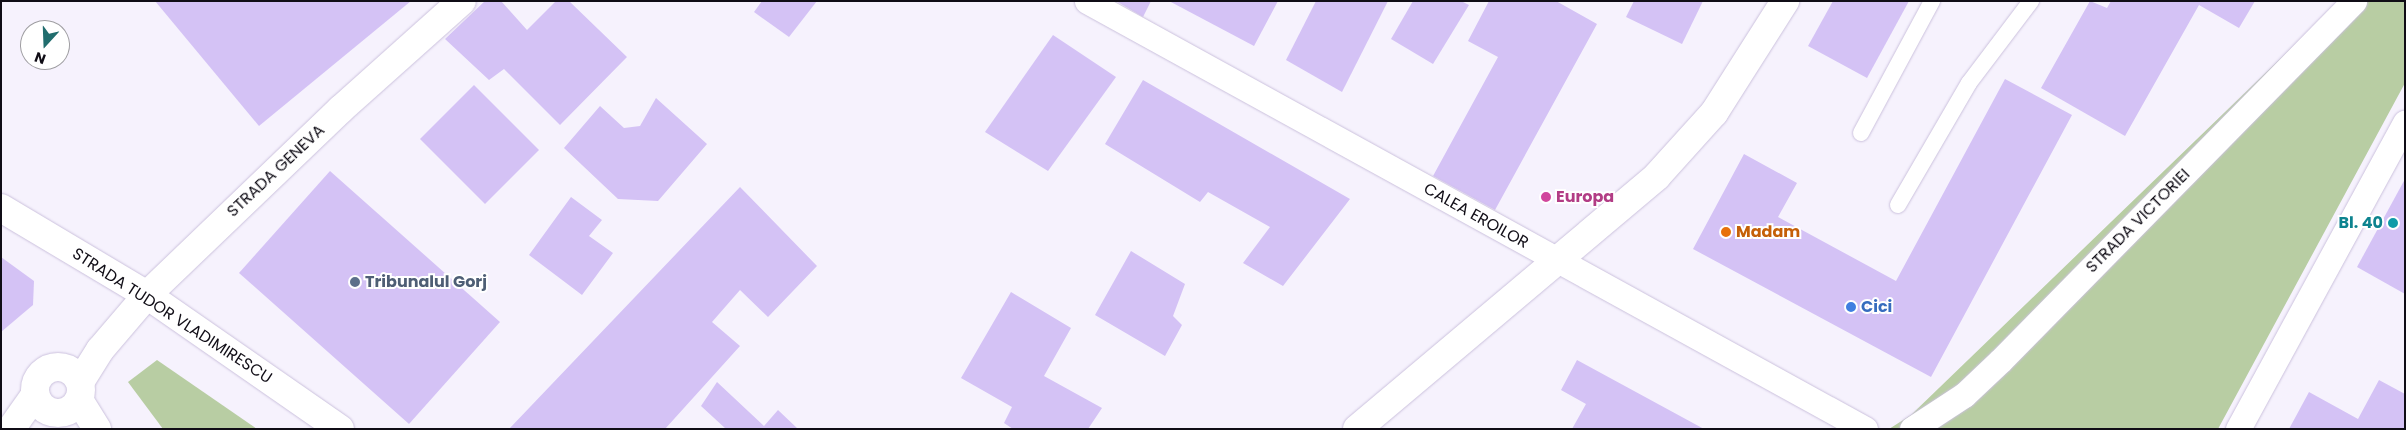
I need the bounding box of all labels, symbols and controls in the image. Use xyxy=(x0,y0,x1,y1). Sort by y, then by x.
north arrow xyxy=(20,20,70,70)
text: N xyxy=(32,47,49,69)
street label: STRADA GENEVA xyxy=(223,121,329,221)
street label: STRADA VICTORIEI xyxy=(2082,165,2194,277)
street label: CALEA EROILOR xyxy=(1420,179,1532,253)
place label: Europa xyxy=(1556,187,1614,207)
marker: Europa xyxy=(1540,191,1552,203)
place label: Bl. 40 xyxy=(2339,213,2383,233)
marker: Bl. 40 xyxy=(2387,217,2399,229)
place label: Madam xyxy=(1736,222,1800,242)
marker: Madam xyxy=(1720,226,1732,238)
street label: STRADA TUDOR VLADIMIRESCU xyxy=(69,244,275,388)
place label: Tribunalul Gorj xyxy=(365,272,487,292)
marker: Tribunalul Gorj xyxy=(349,276,361,288)
place label: Cici xyxy=(1861,297,1892,317)
marker: Cici xyxy=(1845,301,1857,313)

